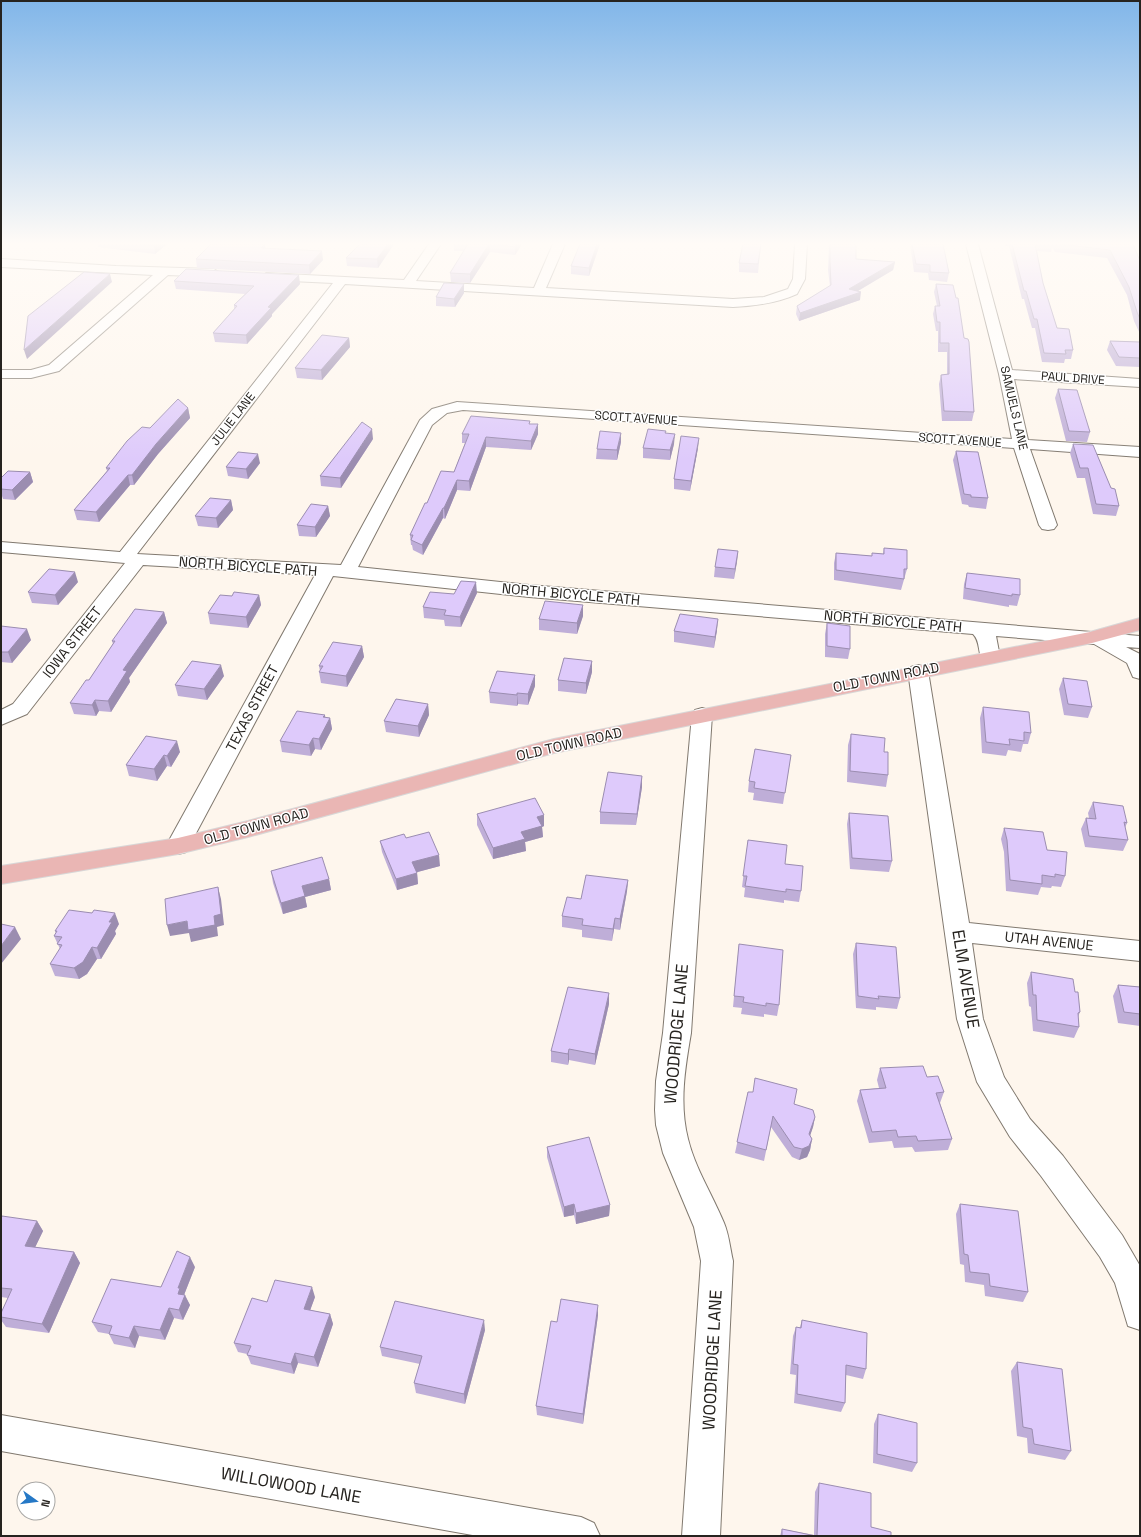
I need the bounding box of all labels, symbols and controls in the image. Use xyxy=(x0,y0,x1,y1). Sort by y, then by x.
street label: SAMUELS LANE xyxy=(997,364,1032,452)
street label: PAUL DRIVE xyxy=(1041,368,1106,388)
street label: JULIE LANE xyxy=(207,389,259,449)
street label: SCOTT AVENUE xyxy=(594,407,678,429)
street label: SCOTT AVENUE xyxy=(918,429,1002,451)
street label: NORTH BICYCLE PATH xyxy=(178,552,318,580)
street label: NORTH BICYCLE PATH xyxy=(501,579,641,609)
street label: IOWA STREET xyxy=(38,603,106,681)
street label: NORTH BICYCLE PATH xyxy=(823,606,963,636)
street label: OLD TOWN ROAD xyxy=(831,658,941,696)
street label: TEXAS STREET xyxy=(222,662,282,754)
street label: OLD TOWN ROAD xyxy=(514,723,624,765)
street label: OLD TOWN ROAD xyxy=(202,803,310,849)
street label: UTAH AVENUE xyxy=(1004,927,1094,955)
street label: ELM AVENUE xyxy=(947,928,985,1030)
street label: WOODRIDGE LANE xyxy=(659,963,693,1105)
street label: WOODRIDGE LANE xyxy=(697,1289,727,1431)
street label: WILLOWOOD LANE xyxy=(219,1462,363,1508)
north arrow xyxy=(16,1481,56,1521)
text: N xyxy=(38,1498,53,1509)

